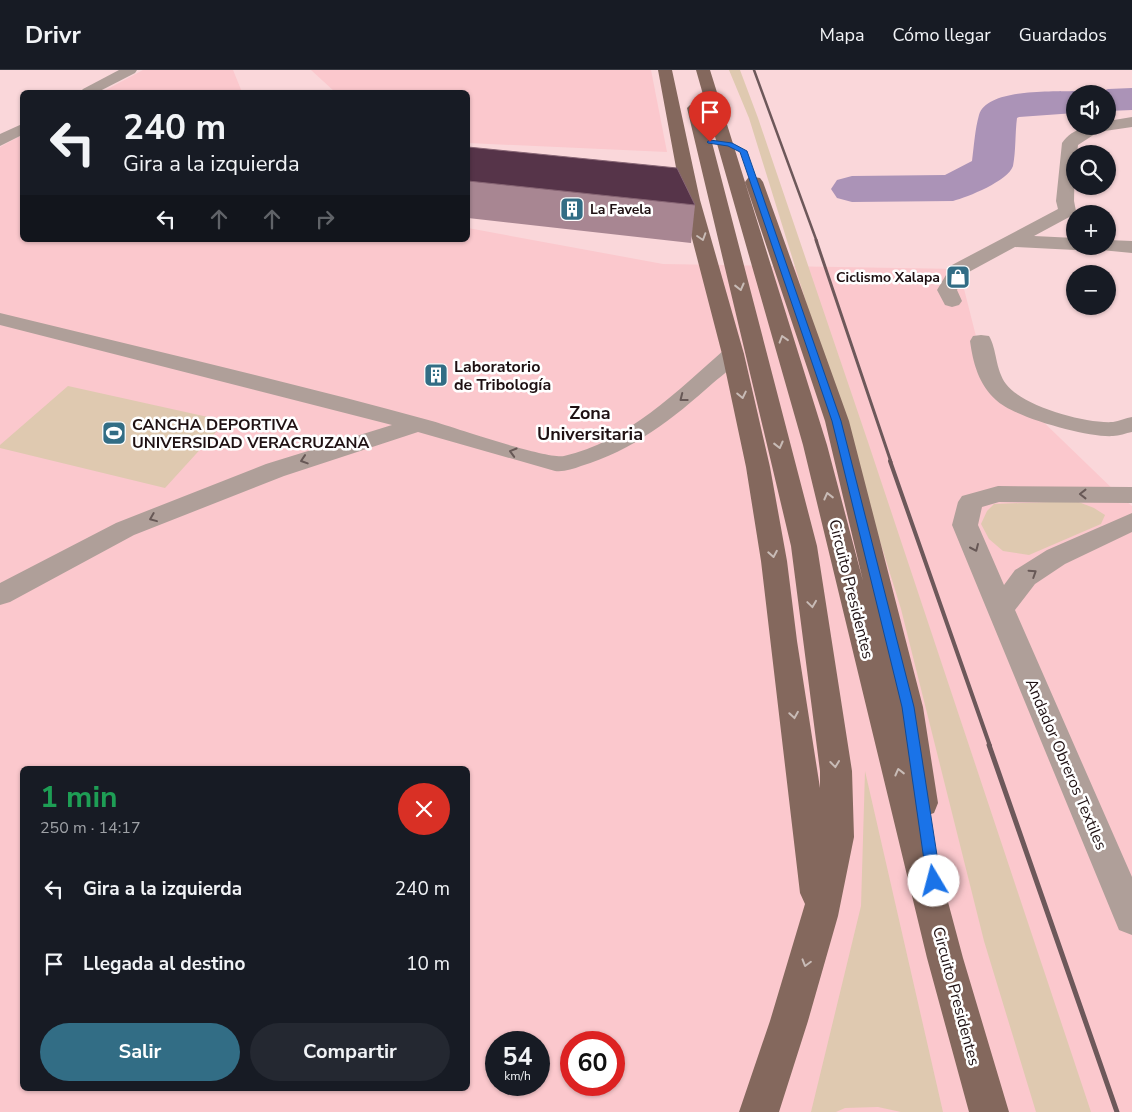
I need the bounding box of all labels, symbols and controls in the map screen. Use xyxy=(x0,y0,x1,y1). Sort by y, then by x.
text: Drivr xyxy=(25,19,81,51)
text: Mapa xyxy=(820,23,865,47)
text: Cómo llegar xyxy=(893,23,991,47)
text: Guardados xyxy=(1019,23,1107,47)
map controls xyxy=(1066,85,1116,315)
button: sound xyxy=(1066,85,1116,135)
pin xyxy=(689,91,731,142)
icon: arrive xyxy=(696,98,724,126)
text: 240 m xyxy=(123,104,226,151)
icon: left xyxy=(40,110,105,175)
button: search xyxy=(1066,145,1116,195)
text: Gira a la izquierda xyxy=(123,149,300,179)
building icon: La Favela xyxy=(559,196,585,222)
place label: La Favela xyxy=(590,200,651,219)
icon: left xyxy=(152,205,180,233)
icon: ahead xyxy=(205,205,233,233)
icon: ahead xyxy=(258,205,286,233)
icon: right xyxy=(311,205,339,233)
button: + xyxy=(1066,205,1116,255)
one-way arrow xyxy=(697,232,707,241)
shop icon: Ciclismo Xalapa xyxy=(945,264,971,290)
button: − xyxy=(1066,265,1116,315)
place label: Ciclismo Xalapa xyxy=(836,268,940,287)
one-way arrow xyxy=(734,282,745,291)
one-way arrow xyxy=(779,336,789,344)
place label: Laboratorio de Tribología xyxy=(454,356,551,396)
building icon: Laboratorio de Tribología xyxy=(423,362,449,388)
one-way arrow xyxy=(736,390,747,399)
one-way arrow xyxy=(680,392,689,400)
district label: Zona Universitaria xyxy=(537,401,643,446)
place label: CANCHA DEPORTIVA UNIVERSIDAD VERACRUZANA xyxy=(132,414,370,454)
sports icon: CANCHA DEPORTIVA UNIVERSIDAD VERACRUZANA xyxy=(101,420,127,446)
one-way arrow xyxy=(773,440,784,449)
one-way arrow xyxy=(509,447,517,457)
one-way arrow xyxy=(301,454,309,464)
one-way arrow xyxy=(1079,489,1087,499)
one-way arrow xyxy=(823,491,834,500)
one-way arrow xyxy=(149,512,158,523)
street label: Circuito Presidentes xyxy=(823,517,879,661)
one-way arrow xyxy=(968,543,979,552)
one-way arrow xyxy=(767,550,777,558)
one-way arrow xyxy=(1027,569,1036,579)
one-way arrow xyxy=(806,600,817,608)
street label: Andador Obreros Textiles xyxy=(1020,675,1112,853)
one-way arrow xyxy=(788,711,799,719)
one-way arrow xyxy=(829,761,840,769)
one-way arrow xyxy=(894,768,904,776)
text: 1 min xyxy=(40,777,118,818)
button: close xyxy=(398,783,450,835)
text: 250 m · 14:17 xyxy=(40,817,141,839)
position arrow xyxy=(907,854,959,906)
icon: left xyxy=(40,875,68,903)
text: Gira a la izquierda xyxy=(83,876,242,902)
text: 240 m xyxy=(395,876,450,902)
street label: Circuito Presidentes xyxy=(927,924,985,1068)
icon: arrive xyxy=(40,950,68,978)
text: Llegada al destino xyxy=(83,951,245,977)
text: 10 m xyxy=(406,951,450,977)
one-way arrow xyxy=(802,958,812,967)
button: Salir xyxy=(40,1023,240,1081)
button: Compartir xyxy=(250,1023,450,1081)
speed limit sign: 60 xyxy=(560,1031,625,1096)
text: 54 xyxy=(502,1040,533,1074)
text: km/h xyxy=(504,1068,531,1084)

